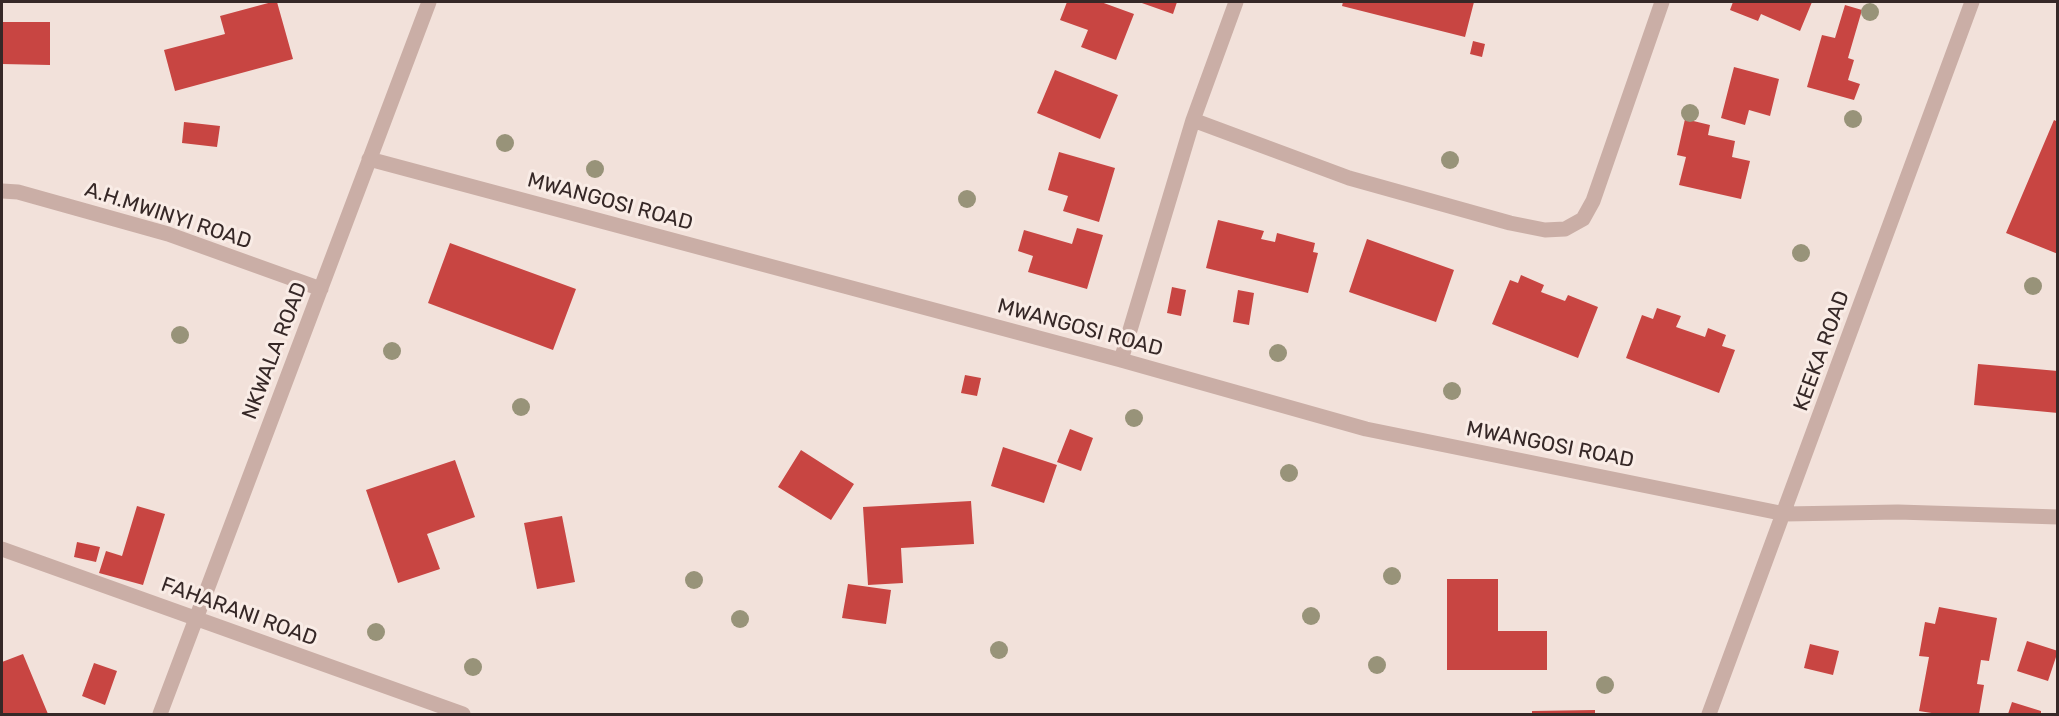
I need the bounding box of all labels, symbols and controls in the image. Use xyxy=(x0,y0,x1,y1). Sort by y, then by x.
street label: MWANGOSI ROAD xyxy=(525,168,695,236)
street label: A.H.MWINYI ROAD xyxy=(82,177,254,255)
street label: NKWALA ROAD xyxy=(237,279,313,423)
street label: KEEKA ROAD xyxy=(1789,287,1855,415)
street label: MWANGOSI ROAD xyxy=(995,294,1165,362)
street label: MWANGOSI ROAD xyxy=(1464,416,1636,474)
street label: FAHARANI ROAD xyxy=(158,572,320,652)

